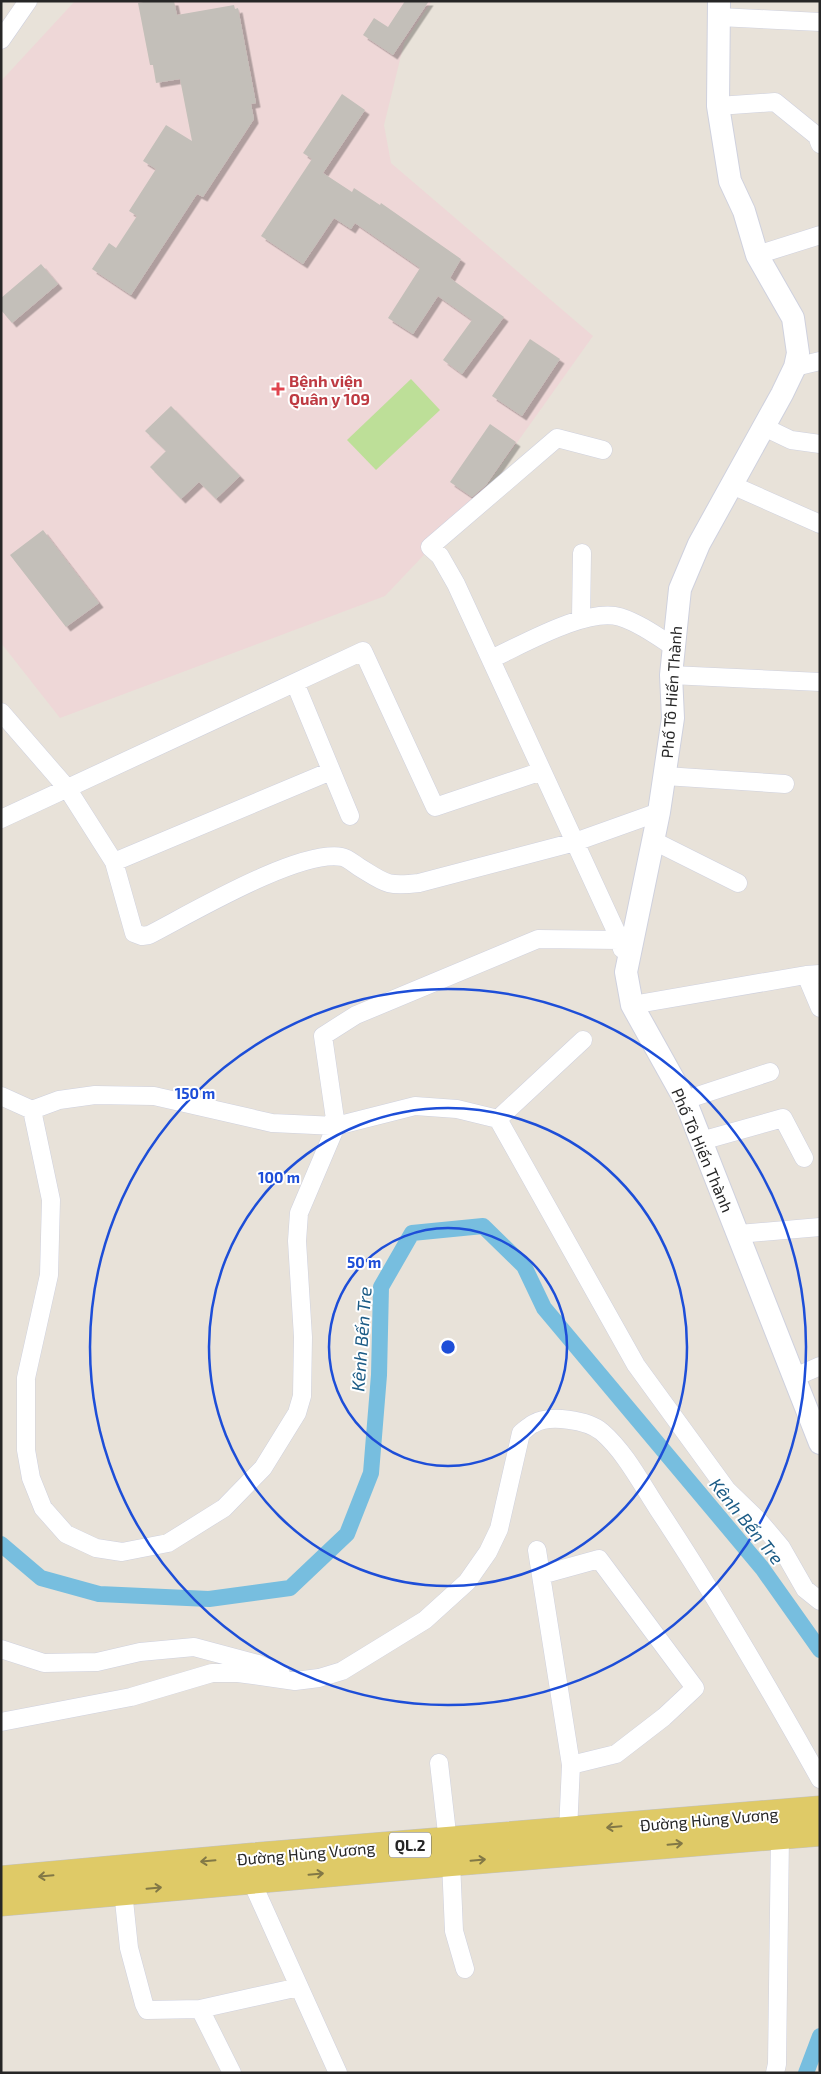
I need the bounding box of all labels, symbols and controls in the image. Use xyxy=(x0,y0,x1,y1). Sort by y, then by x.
place label: Bệnh viện Quân y 109 xyxy=(289,371,370,409)
marker: Bệnh viện Quân y 109 xyxy=(271,382,285,396)
street label: Phố Tô Hiến Thành xyxy=(657,625,685,759)
text: 150 m xyxy=(175,1084,215,1102)
street label: Phố Tô Hiến Thành xyxy=(668,1085,738,1215)
text: 100 m xyxy=(258,1168,300,1186)
text: 50 m xyxy=(347,1253,381,1271)
water label: Kênh Bến Tre xyxy=(346,1285,376,1392)
centre of rings xyxy=(439,1338,457,1356)
water label: Kênh Bến Tre xyxy=(705,1473,789,1569)
street label: Đường Hùng Vương xyxy=(639,1803,779,1835)
one-way arrow xyxy=(607,1823,623,1832)
road number: QL.2 xyxy=(389,1832,431,1858)
street label: Đường Hùng Vương xyxy=(236,1837,376,1869)
one-way arrow xyxy=(667,1839,683,1849)
one-way arrow xyxy=(470,1855,486,1864)
one-way arrow xyxy=(200,1856,216,1866)
one-way arrow xyxy=(308,1869,324,1879)
one-way arrow xyxy=(39,1871,55,1881)
one-way arrow xyxy=(146,1884,162,1893)

